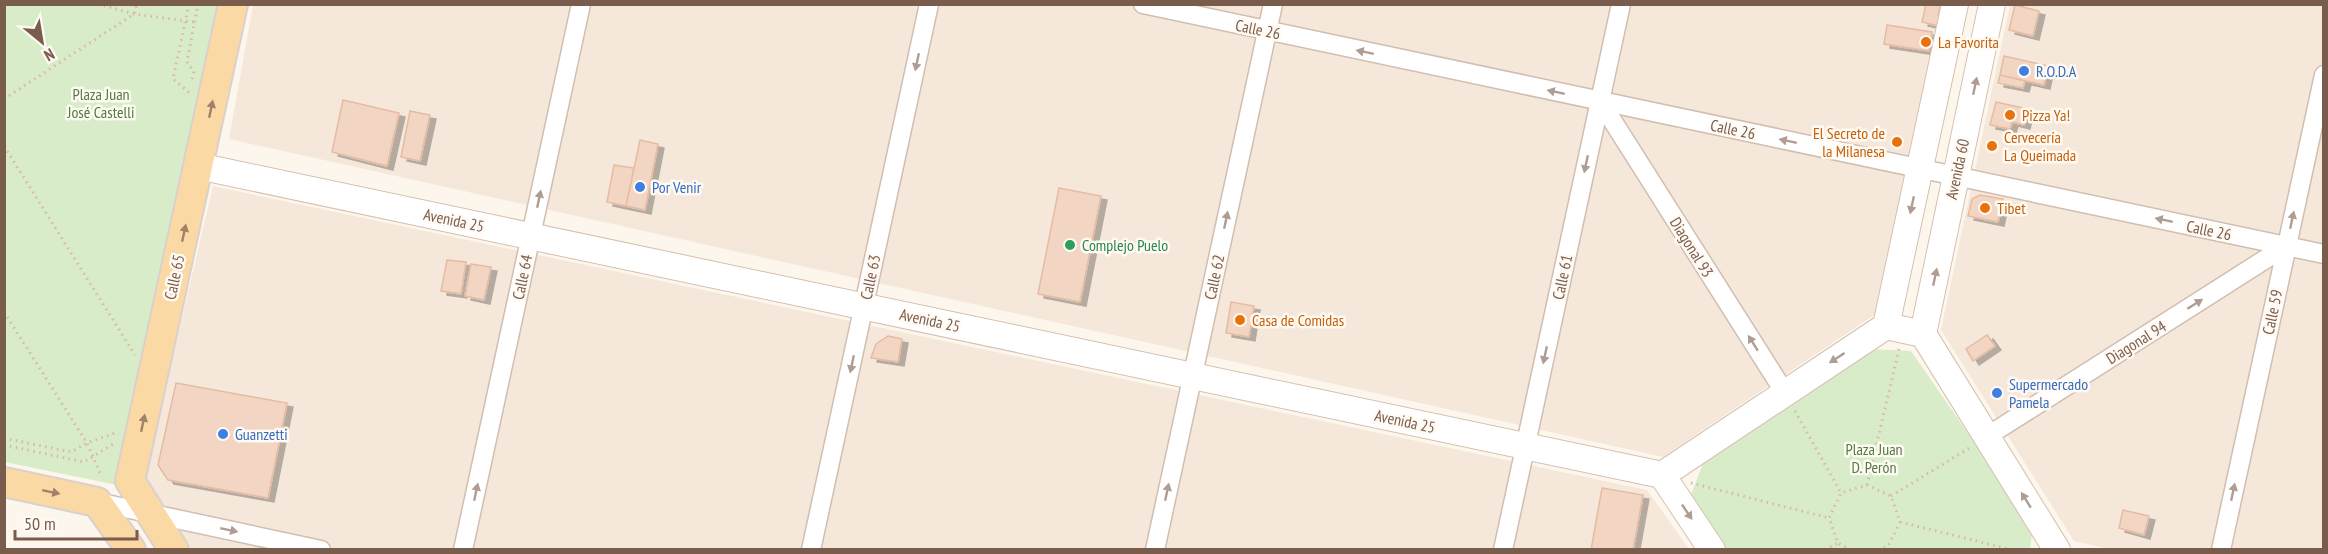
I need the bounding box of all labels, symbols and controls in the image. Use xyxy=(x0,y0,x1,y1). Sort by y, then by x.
north arrow xyxy=(12,12,72,72)
street label: Calle 26 xyxy=(1234,14,1282,44)
place label: La Favorita xyxy=(1938,32,1999,52)
marker: La Favorita xyxy=(1919,35,1933,49)
text: N xyxy=(41,44,58,66)
one-way arrow xyxy=(1356,46,1374,56)
one-way arrow xyxy=(912,52,921,71)
place label: R.O.D.A xyxy=(2036,61,2077,81)
marker: R.O.D.A xyxy=(2017,64,2031,78)
one-way arrow xyxy=(1971,76,1980,95)
park label: Plaza Juan José Castelli xyxy=(67,84,134,122)
one-way arrow xyxy=(1546,87,1565,96)
one-way arrow xyxy=(206,99,216,118)
place label: Pizza Ya! xyxy=(2022,105,2070,125)
marker: Pizza Ya! xyxy=(2003,108,2017,122)
street label: Calle 26 xyxy=(1709,114,1757,144)
place label: El Secreto de la Milanesa xyxy=(1813,123,1885,161)
place label: Cervecería La Queimada xyxy=(2004,127,2076,165)
marker: El Secreto de la Milanesa xyxy=(1890,135,1904,149)
one-way arrow xyxy=(1778,136,1797,145)
street label: Avenida 60 xyxy=(1941,137,1973,201)
marker: Cervecería La Queimada xyxy=(1985,139,1999,153)
one-way arrow xyxy=(1581,155,1590,174)
place label: Por Venir xyxy=(652,177,702,197)
marker: Por Venir xyxy=(633,180,647,194)
one-way arrow xyxy=(535,189,544,208)
one-way arrow xyxy=(1907,196,1916,215)
place label: Tibet xyxy=(1997,198,2026,218)
marker: Tibet xyxy=(1978,201,1992,215)
street label: Avenida 25 xyxy=(422,204,486,236)
one-way arrow xyxy=(1222,210,1232,229)
one-way arrow xyxy=(2288,210,2297,229)
street label: Diagonal 93 xyxy=(1666,213,1718,281)
one-way arrow xyxy=(2154,215,2173,224)
street label: Calle 26 xyxy=(2185,215,2233,245)
one-way arrow xyxy=(180,223,189,242)
place label: Complejo Puelo xyxy=(1082,235,1168,255)
marker: Complejo Puelo xyxy=(1063,238,1077,252)
street label: Calle 65 xyxy=(159,253,189,301)
street label: Calle 64 xyxy=(507,253,537,301)
street label: Calle 63 xyxy=(855,253,885,301)
street label: Calle 62 xyxy=(1199,253,1229,301)
street label: Calle 61 xyxy=(1547,253,1577,301)
one-way arrow xyxy=(1931,267,1940,286)
street label: Calle 59 xyxy=(2257,288,2287,336)
one-way arrow xyxy=(2187,299,2203,310)
street label: Avenida 25 xyxy=(898,304,962,336)
place label: Casa de Comidas xyxy=(1252,310,1344,330)
marker: Casa de Comidas xyxy=(1233,313,1247,327)
street label: Diagonal 94 xyxy=(2102,316,2170,368)
one-way arrow xyxy=(1748,335,1759,351)
one-way arrow xyxy=(1540,346,1549,365)
one-way arrow xyxy=(1829,353,1845,364)
one-way arrow xyxy=(846,354,856,373)
place label: Supermercado Pamela xyxy=(2009,374,2088,412)
marker: Supermercado Pamela xyxy=(1990,386,2004,400)
street label: Avenida 25 xyxy=(1373,405,1437,437)
one-way arrow xyxy=(138,414,148,433)
place label: Guanzetti xyxy=(235,424,288,444)
marker: Guanzetti xyxy=(216,427,230,441)
park label: Plaza Juan D. Perón xyxy=(1845,439,1903,477)
one-way arrow xyxy=(472,483,481,502)
one-way arrow xyxy=(1163,483,1173,502)
one-way arrow xyxy=(2229,483,2239,502)
one-way arrow xyxy=(42,488,61,497)
one-way arrow xyxy=(2020,492,2031,508)
scale bar xyxy=(15,503,136,541)
one-way arrow xyxy=(1681,504,1692,521)
text: 50 m xyxy=(24,512,56,535)
one-way arrow xyxy=(220,526,239,535)

